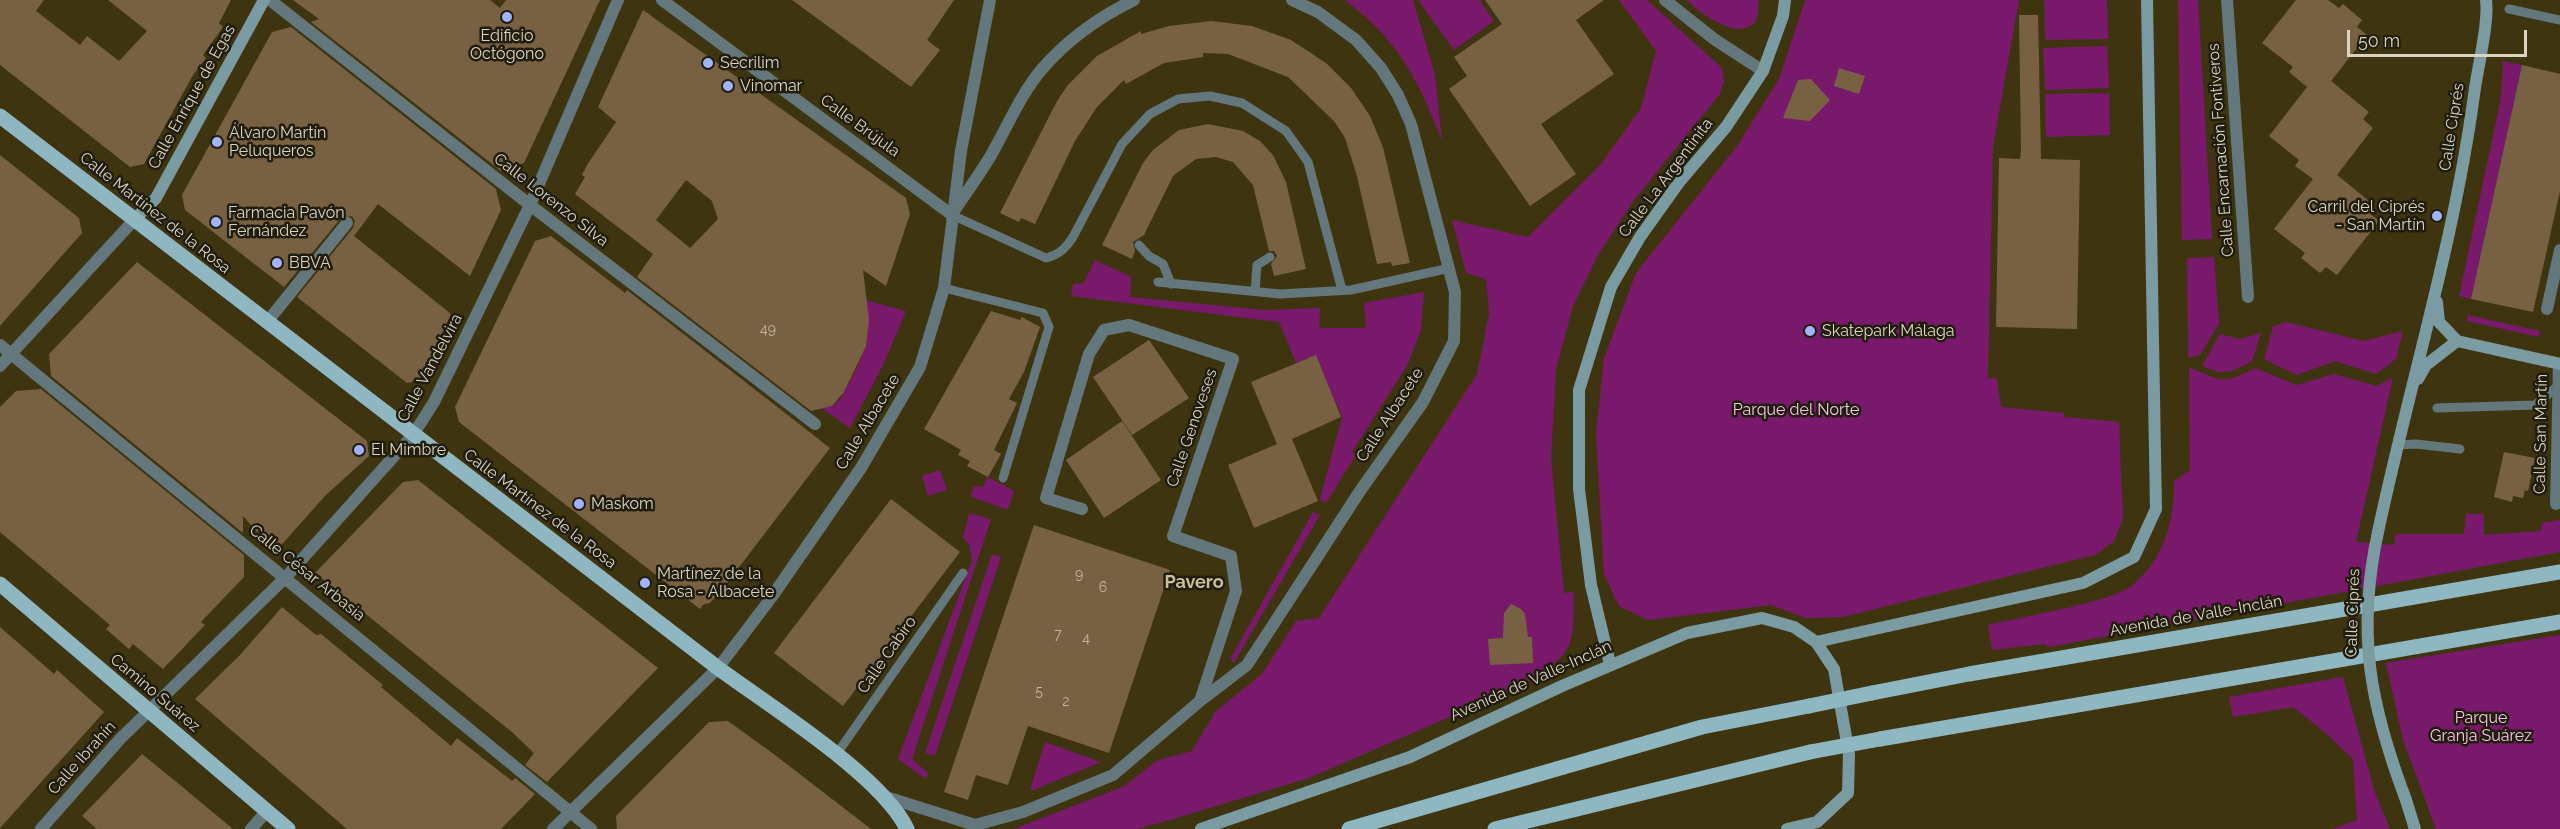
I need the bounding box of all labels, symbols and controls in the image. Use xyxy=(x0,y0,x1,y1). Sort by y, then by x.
marker: Edificio Octógono xyxy=(500,10,514,24)
scale bar xyxy=(2350,18,2530,56)
street label: Calle Enrique de Egas xyxy=(144,21,240,173)
place label: Edificio Octógono xyxy=(470,26,544,64)
text: 50 m xyxy=(2358,30,2400,51)
street label: Calle Encarnación Fontiveros xyxy=(2204,43,2238,257)
place label: Secrilim xyxy=(720,53,780,73)
marker: Secrilim xyxy=(701,56,715,70)
place label: Vinomar xyxy=(740,76,802,96)
marker: Vinomar xyxy=(721,79,735,93)
street label: Calle Ciprés xyxy=(2436,82,2468,172)
street label: Calle Brújula xyxy=(816,91,904,161)
street label: Calle La Argentinita xyxy=(1615,115,1717,241)
place label: Álvaro Martín Peluqueros xyxy=(229,123,326,161)
marker: Álvaro Martín Peluqueros xyxy=(210,135,224,149)
street label: Calle Martínez de la Rosa xyxy=(76,148,234,278)
street label: Calle Lorenzo Silva xyxy=(490,149,612,251)
place label: Carril del Ciprés - San Martín xyxy=(2308,197,2425,235)
place label: Farmacia Pavón Fernández xyxy=(228,203,345,241)
marker: Carril del Ciprés - San Martín xyxy=(2430,209,2444,223)
marker: Farmacia Pavón Fernández xyxy=(209,215,223,229)
place label: BBVA xyxy=(289,253,331,273)
marker: BBVA xyxy=(270,256,284,270)
street label: Calle Vandelvira xyxy=(393,311,467,425)
place label: Skatepark Málaga xyxy=(1822,321,1955,341)
house number: 49 xyxy=(760,322,776,338)
marker: Skatepark Málaga xyxy=(1803,324,1817,338)
street label: Calle Albacete xyxy=(1352,364,1428,466)
street label: Calle Genoveses xyxy=(1163,366,1221,490)
street label: Calle Albacete xyxy=(832,371,904,473)
street label: Calle San Martín xyxy=(2530,374,2552,494)
park label: Parque del Norte xyxy=(1733,400,1859,420)
place label: El Mimbre xyxy=(371,440,446,460)
marker: El Mimbre xyxy=(352,443,366,457)
street label: Calle Martínez de la Rosa xyxy=(460,445,620,573)
place label: Maskom xyxy=(591,494,654,514)
marker: Maskom xyxy=(572,497,586,511)
street label: Calle César Arbasia xyxy=(245,520,369,626)
place label: Martínez de la Rosa - Albacete xyxy=(657,564,774,602)
house number: 9 xyxy=(1075,567,1083,583)
street label: Calle Ciprés xyxy=(2342,568,2364,658)
district label: Pavero xyxy=(1164,572,1224,594)
marker: Martínez de la Rosa - Albacete xyxy=(638,576,652,590)
house number: 6 xyxy=(1099,580,1107,596)
street label: Avenida de Valle-Inclán xyxy=(2108,591,2284,641)
street label: Calle Cabiro xyxy=(853,613,921,697)
house number: 7 xyxy=(1054,627,1062,643)
house number: 4 xyxy=(1082,631,1090,647)
street label: Avenida de Valle-Inclán xyxy=(1447,637,1615,725)
street label: Camino Suárez xyxy=(106,650,204,736)
house number: 5 xyxy=(1035,684,1043,700)
house number: 2 xyxy=(1062,694,1070,710)
park label: Parque Granja Suárez xyxy=(2430,708,2532,746)
street label: Calle Ibrahín xyxy=(44,717,120,799)

